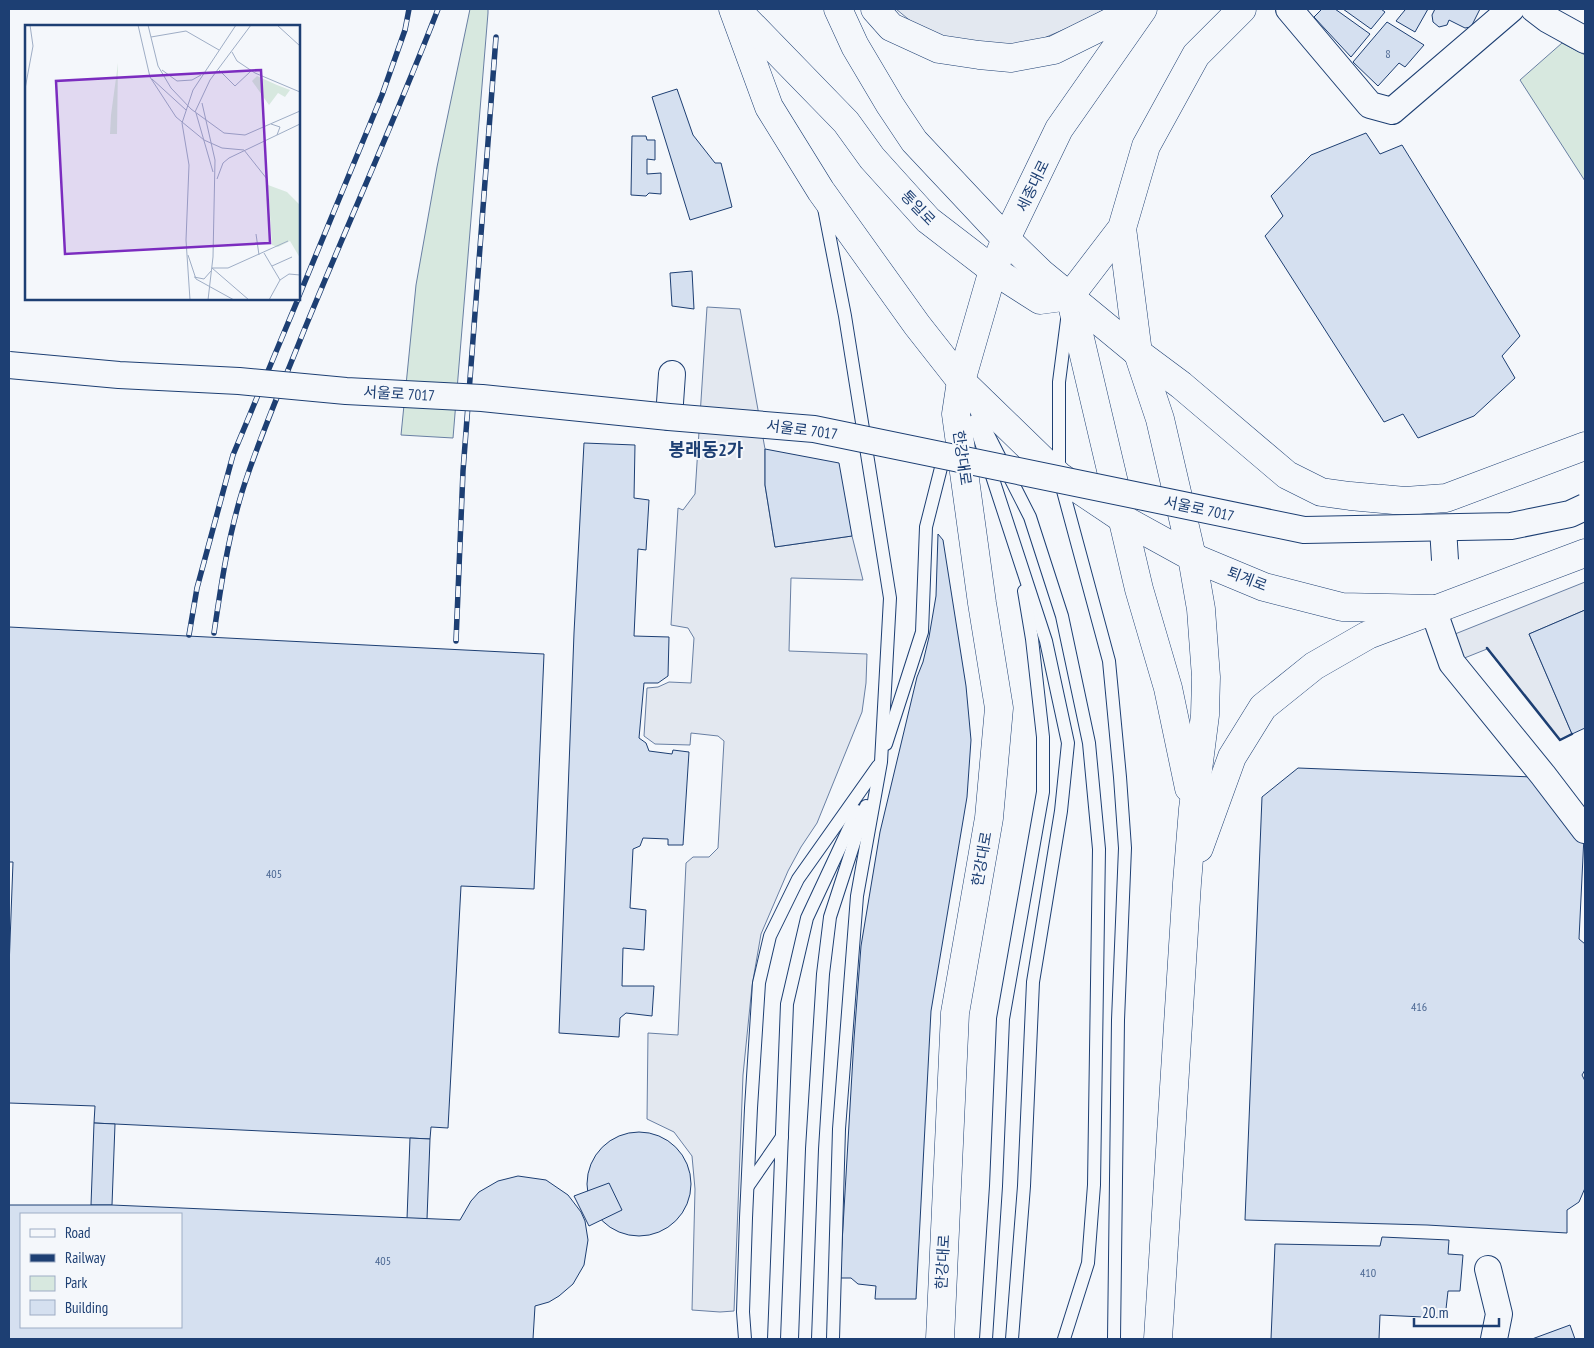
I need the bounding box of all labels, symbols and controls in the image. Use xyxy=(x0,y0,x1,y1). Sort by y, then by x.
inset map xyxy=(25,25,300,300)
house number: 8 xyxy=(1385,46,1391,61)
street label: 세종대로 xyxy=(1012,157,1053,215)
street label: 통일로 xyxy=(897,186,940,229)
street label: 서울로 7017 xyxy=(363,382,435,405)
street label: 서울로 7017 xyxy=(765,416,839,443)
street label: 한강대로 xyxy=(949,429,976,487)
district label: 봉래동2가 xyxy=(669,438,744,461)
street label: 서울로 7017 xyxy=(1162,492,1236,525)
street label: 퇴계로 xyxy=(1224,562,1270,595)
street label: 한강대로 xyxy=(967,830,996,888)
house number: 405 xyxy=(266,866,282,881)
house number: 416 xyxy=(1411,999,1427,1014)
legend xyxy=(20,1213,182,1328)
text: Road xyxy=(65,1223,91,1242)
street label: 한강대로 xyxy=(932,1234,953,1290)
text: Railway xyxy=(65,1248,106,1267)
house number: 405 xyxy=(375,1253,391,1268)
house number: 410 xyxy=(1360,1265,1376,1280)
text: Park xyxy=(65,1273,87,1292)
scale bar xyxy=(1414,1296,1499,1328)
text: Building xyxy=(65,1298,108,1317)
text: 20 m xyxy=(1422,1303,1448,1322)

